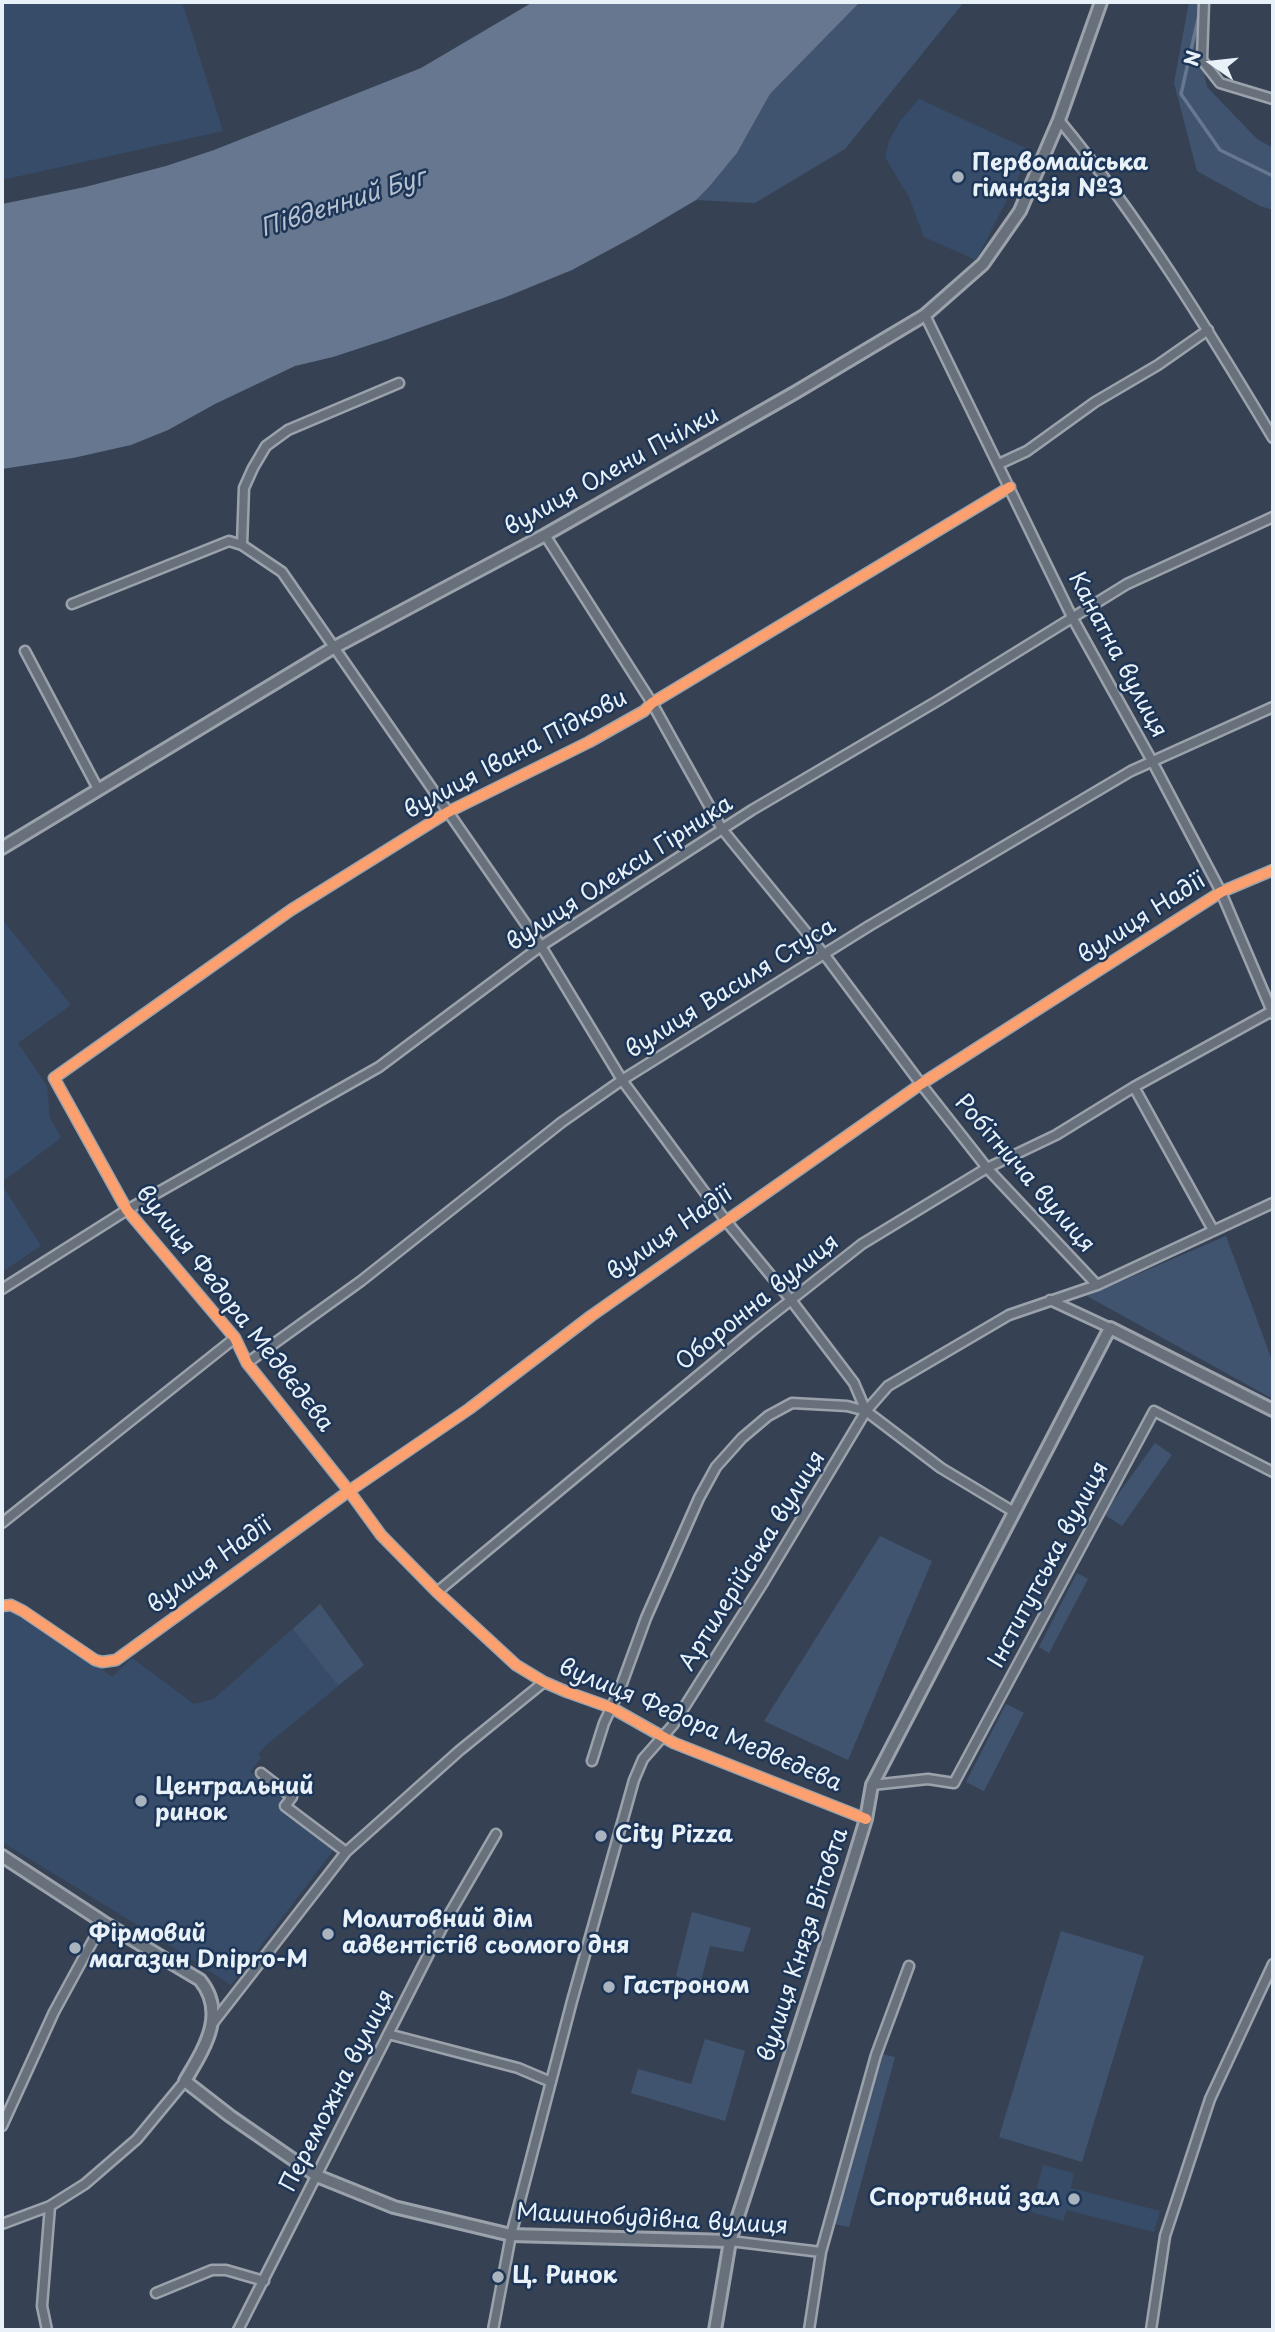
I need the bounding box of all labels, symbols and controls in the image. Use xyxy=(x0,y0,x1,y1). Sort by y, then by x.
north arrow xyxy=(1177,28,1247,98)
text: N xyxy=(1176,47,1207,69)
place label: Первомайська гімназія №3 xyxy=(972,150,1148,204)
water label: Південний Буг xyxy=(257,164,429,244)
marker: Первомайська гімназія №3 xyxy=(950,169,966,185)
street label: вулиця Олени Пчілки xyxy=(500,402,724,542)
street label: Канатна вулиця xyxy=(1062,567,1172,743)
street label: вулиця Івана Підкови xyxy=(400,685,632,825)
street label: вулиця Олекси Гірника xyxy=(502,791,738,957)
street label: вулиця Надії xyxy=(1073,868,1211,970)
street label: вулиця Василя Стуса xyxy=(621,913,841,1065)
street label: Робітнича вулиця xyxy=(948,1089,1100,1259)
street label: вулиця Федора Медвєдєва xyxy=(129,1180,339,1438)
street label: вулиця Надії xyxy=(602,1181,738,1287)
street label: Оборонна вулиця xyxy=(671,1229,845,1377)
street label: Артилерійська вулиця xyxy=(674,1446,832,1676)
street label: Інститутська вулиця xyxy=(983,1457,1115,1673)
street label: вулиця Надії xyxy=(143,1512,277,1620)
street label: вулиця Федора Медвєдєва xyxy=(554,1654,846,1798)
place label: Центральний ринок xyxy=(155,1774,314,1828)
marker: Центральний ринок xyxy=(133,1793,149,1809)
place label: City Pizza xyxy=(615,1822,733,1850)
street label: вулиця Князя Вітовта xyxy=(753,1825,855,2065)
marker: City Pizza xyxy=(593,1828,609,1844)
place label: Молитовний дім адвентістів сьомого дня xyxy=(342,1907,630,1961)
place label: Фірмовий магазин Dnipro-M xyxy=(89,1921,308,1975)
marker: Молитовний дім адвентістів сьомого дня xyxy=(320,1926,336,1942)
marker: Фірмовий магазин Dnipro-M xyxy=(67,1940,83,1956)
place label: Гастроном xyxy=(623,1973,750,2001)
marker: Гастроном xyxy=(601,1979,617,1995)
street label: Переможна вулиця xyxy=(275,1985,401,2197)
place label: Спортивний зал xyxy=(869,2185,1060,2213)
marker: Спортивний зал xyxy=(1066,2191,1082,2207)
street label: Машинобудівна вулиця xyxy=(515,2199,789,2241)
place label: Ц. Ринок xyxy=(512,2263,617,2291)
marker: Ц. Ринок xyxy=(490,2269,506,2285)

